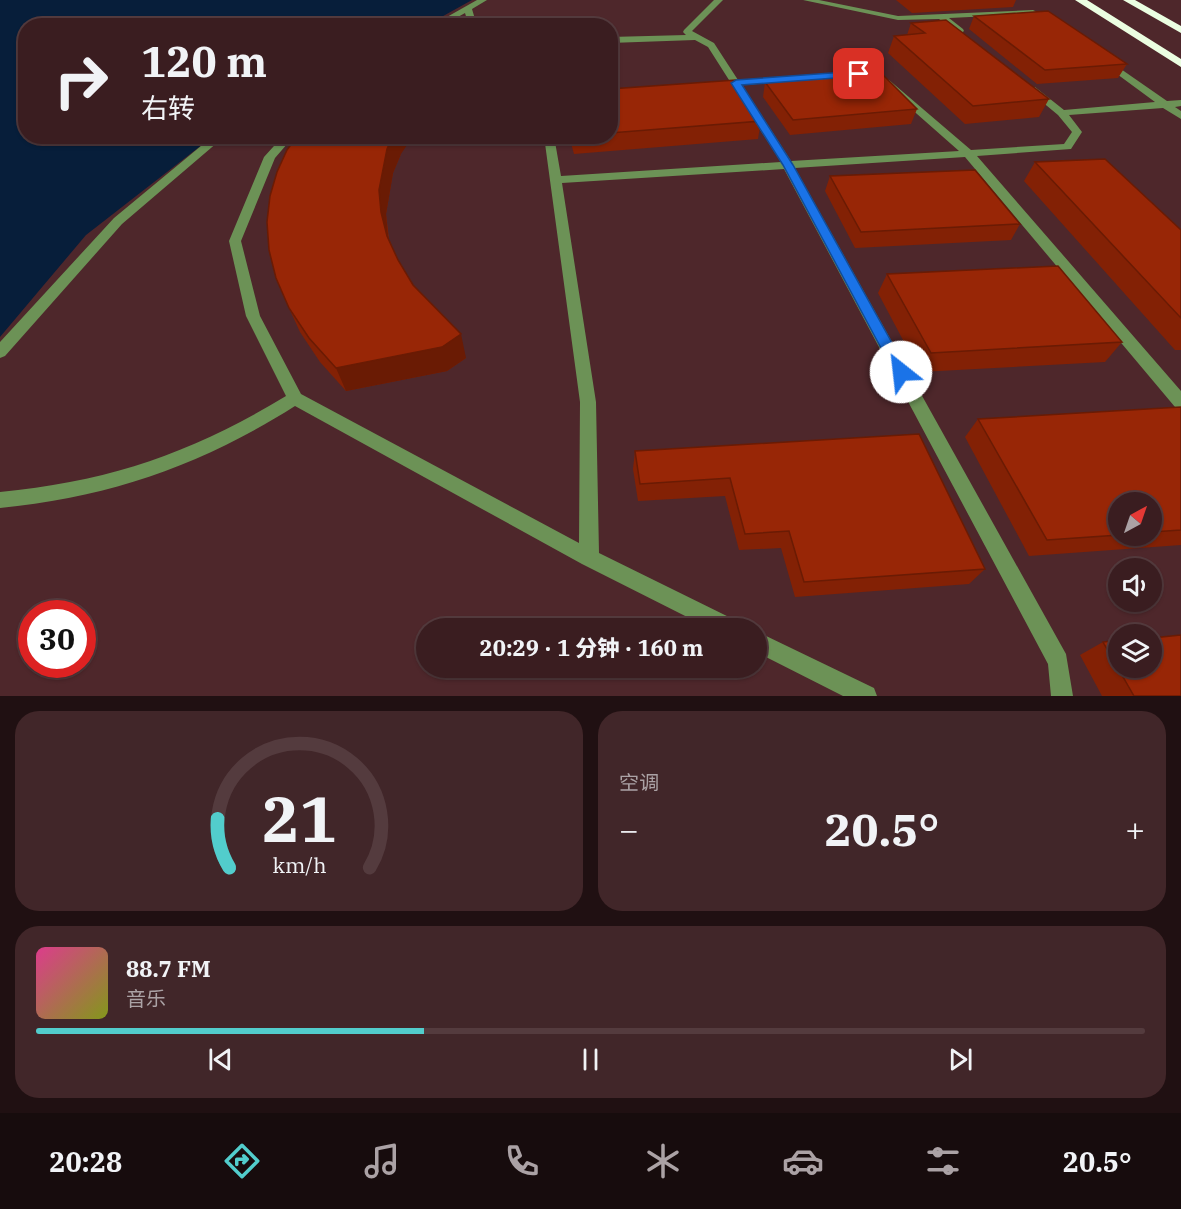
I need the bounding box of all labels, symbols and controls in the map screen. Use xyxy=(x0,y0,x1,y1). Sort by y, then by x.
text: 120 m xyxy=(141,34,267,89)
icon: right xyxy=(42,42,120,120)
pin xyxy=(833,48,884,99)
icon: arrive xyxy=(842,57,875,90)
text: 右转 xyxy=(141,90,195,125)
position arrow xyxy=(869,340,933,404)
north arrow xyxy=(1108,492,1162,546)
map controls xyxy=(1108,492,1162,678)
button: sound xyxy=(1108,558,1162,612)
speed limit sign: 30 xyxy=(18,600,96,678)
button: layers xyxy=(1108,624,1162,678)
text: 20:29 · 1 分钟 · 160 m xyxy=(480,633,703,662)
text: 空调 xyxy=(619,769,659,796)
text: 21 xyxy=(262,778,336,859)
text: 20.5° xyxy=(825,800,939,858)
text: − xyxy=(619,808,639,851)
text: + xyxy=(1125,808,1145,851)
text: km/h xyxy=(272,851,326,879)
text: 88.7 FM xyxy=(126,954,211,983)
text: 音乐 xyxy=(126,985,166,1012)
icon: previous xyxy=(204,1043,237,1076)
icon: pause xyxy=(574,1043,607,1076)
icon: next xyxy=(944,1043,977,1076)
icon: directions xyxy=(221,1140,263,1182)
icon: music xyxy=(361,1140,403,1182)
icon: phone xyxy=(501,1140,543,1182)
icon: climate xyxy=(642,1140,684,1182)
icon: car xyxy=(782,1140,824,1182)
icon: filters xyxy=(922,1140,964,1182)
text: 20:28 xyxy=(49,1144,122,1179)
text: 20.5° xyxy=(1063,1144,1132,1179)

